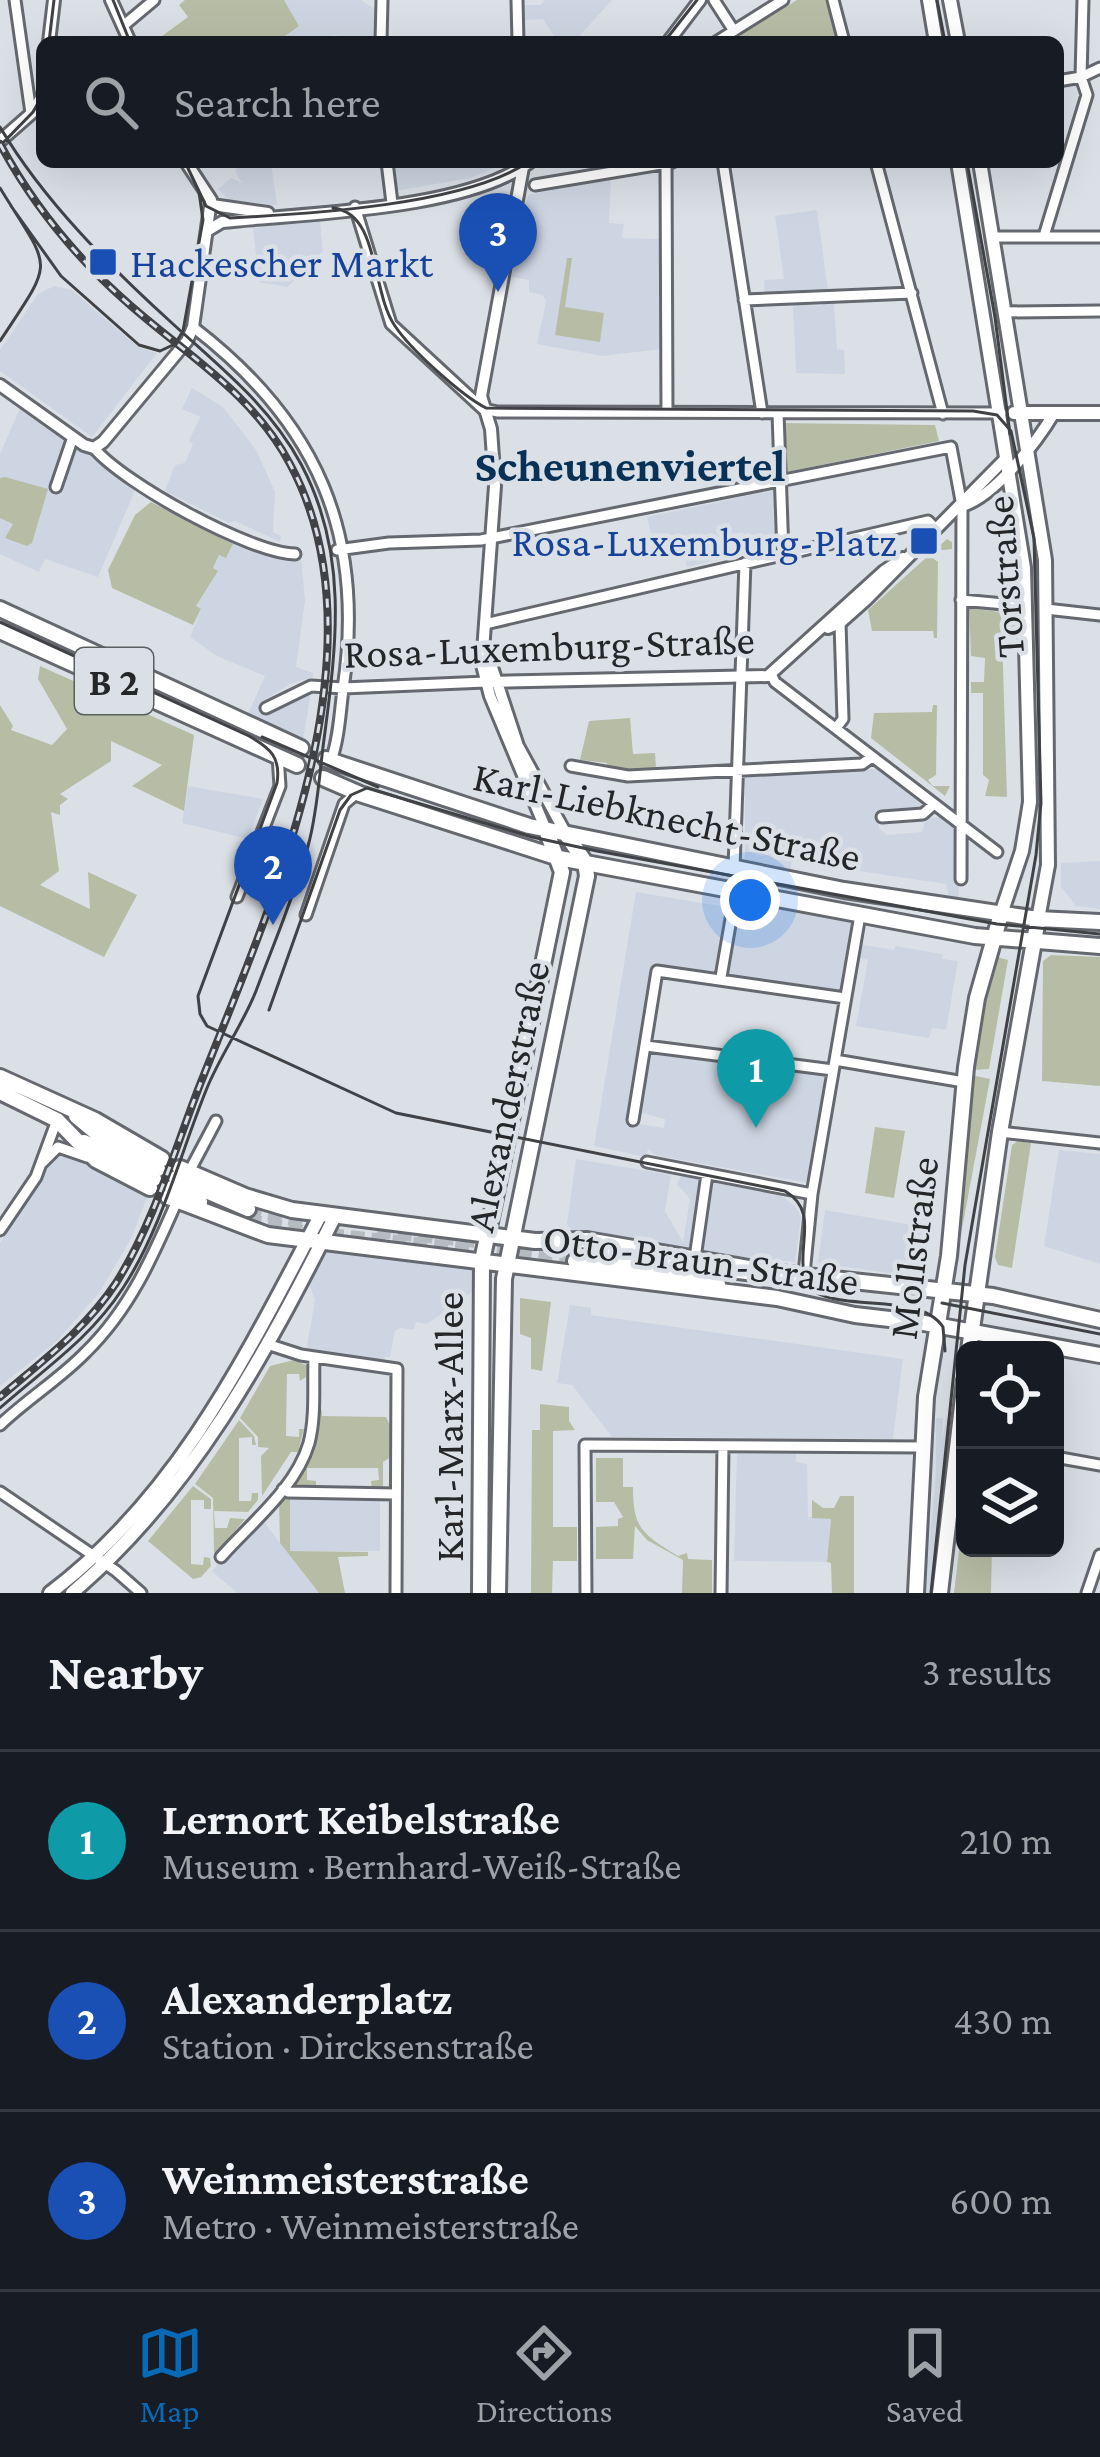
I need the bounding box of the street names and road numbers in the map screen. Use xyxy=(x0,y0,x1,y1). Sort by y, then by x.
street label: Torstraße xyxy=(975,494,1033,660)
street label: Rosa-Luxemburg-Straße xyxy=(343,615,755,677)
road number: B 2 xyxy=(75,648,153,714)
street label: Karl-Liebknecht-Straße xyxy=(469,752,865,880)
street label: Alexanderstraße xyxy=(455,956,559,1236)
street label: Mollstraße xyxy=(878,1154,948,1342)
street label: Otto-Braun-Straße xyxy=(540,1214,862,1304)
street label: Karl-Marx-Allee xyxy=(425,1292,472,1562)

